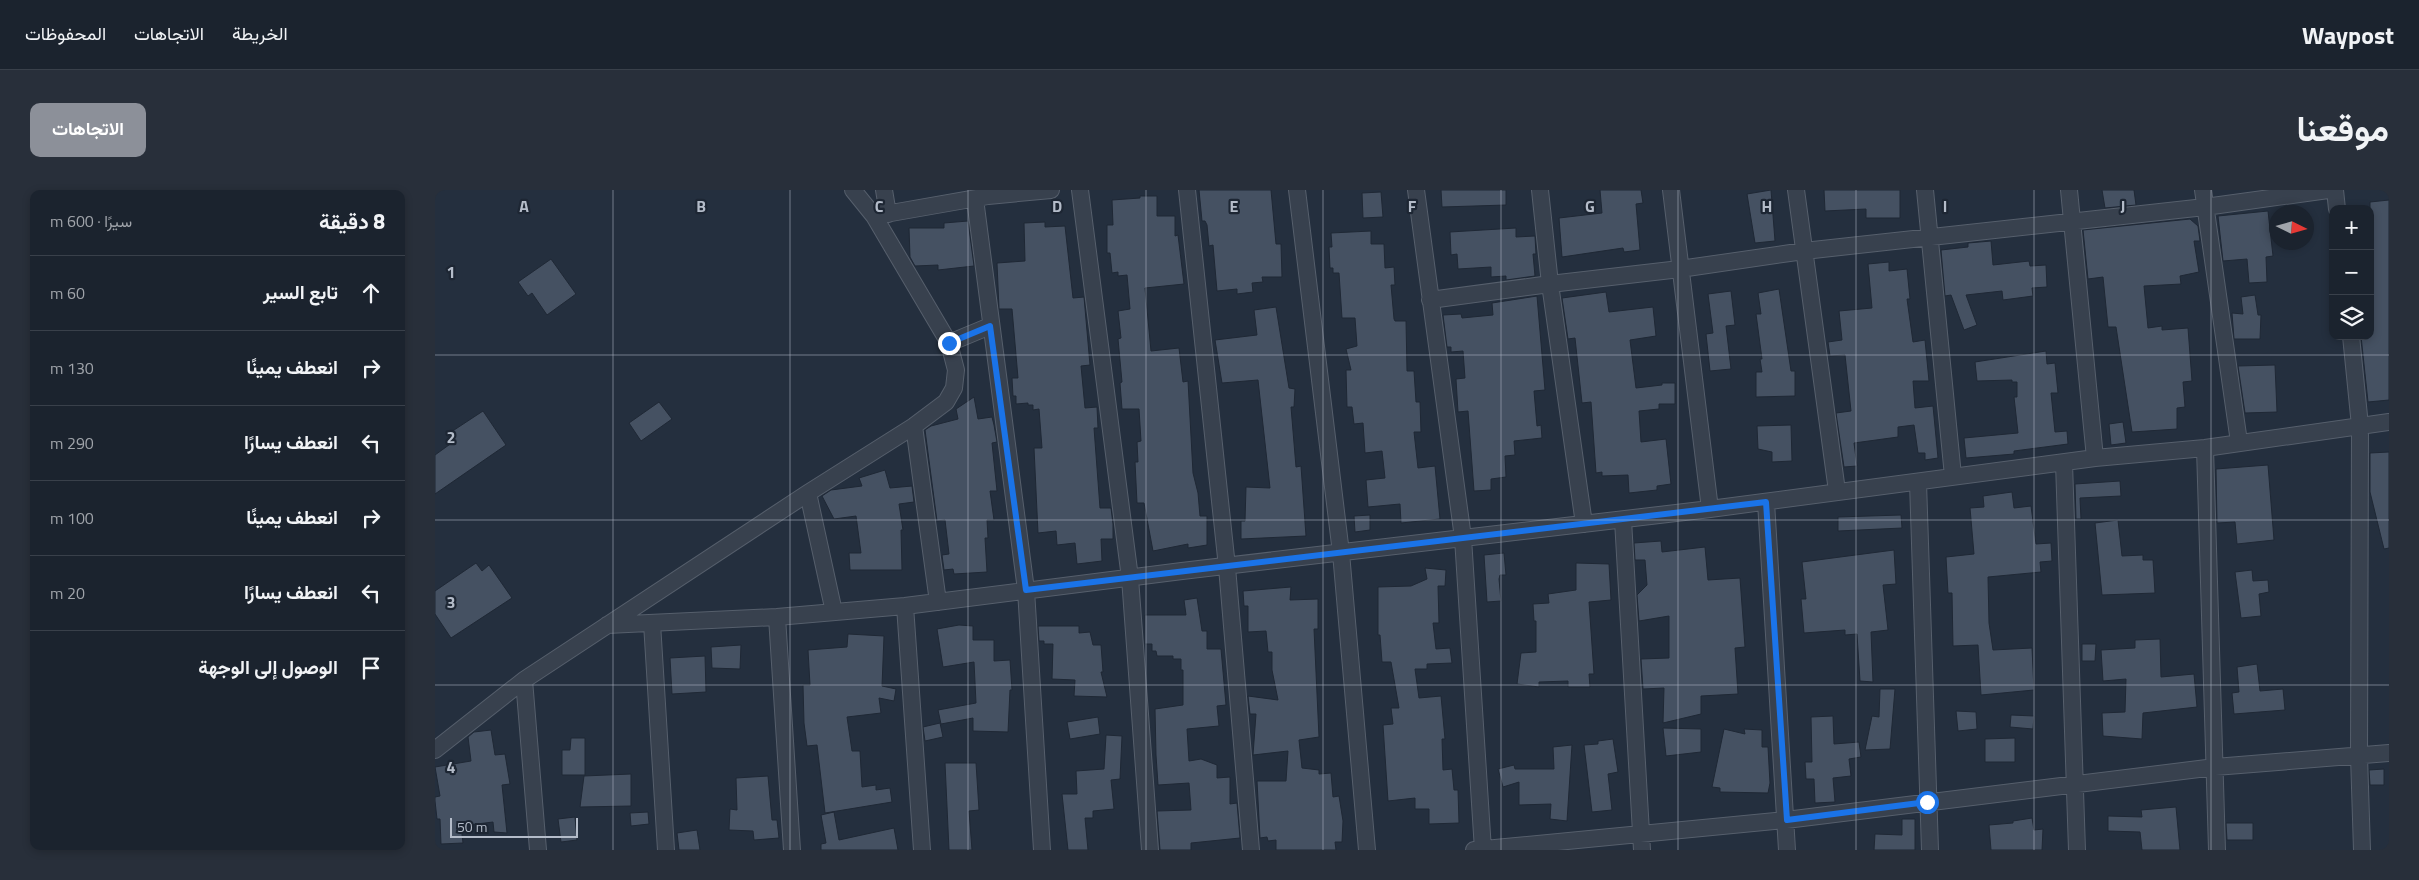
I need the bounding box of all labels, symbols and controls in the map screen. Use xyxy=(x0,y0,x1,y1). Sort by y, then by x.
text: Waypost xyxy=(2302,17,2394,53)
text: المحفوظات xyxy=(25,20,106,47)
text: الاتجاهات xyxy=(134,20,204,47)
text: الخريطة xyxy=(232,20,288,47)
text: موقعنا xyxy=(2296,101,2389,155)
button: الاتجاهات xyxy=(30,103,146,157)
text: A xyxy=(519,194,529,218)
text: B xyxy=(696,194,706,218)
text: C xyxy=(875,194,884,218)
text: D xyxy=(1052,194,1062,218)
text: E xyxy=(1230,194,1239,218)
text: F xyxy=(1408,194,1417,218)
text: G xyxy=(1585,194,1595,218)
text: H xyxy=(1762,194,1772,218)
text: I xyxy=(1943,194,1947,218)
text: J xyxy=(2121,194,2125,218)
text: 8 دقيقة xyxy=(319,205,385,237)
north arrow xyxy=(2269,205,2314,250)
map controls xyxy=(2329,205,2374,340)
button: + xyxy=(2329,205,2374,250)
text: سيرًا · 600 m xyxy=(50,209,132,233)
button: − xyxy=(2329,250,2374,295)
text: 1 xyxy=(447,260,455,284)
text: تابع السير xyxy=(263,277,338,306)
icon: ahead xyxy=(357,279,385,307)
text: 60 m xyxy=(50,281,85,305)
button: layers xyxy=(2329,295,2374,340)
route end xyxy=(938,332,961,355)
text: انعطف يمينًا xyxy=(246,352,338,381)
icon: right xyxy=(357,354,385,382)
text: 130 m xyxy=(50,356,94,380)
text: 2 xyxy=(447,425,455,449)
text: انعطف يسارًا xyxy=(244,427,338,456)
icon: left xyxy=(357,429,385,457)
text: 290 m xyxy=(50,431,94,455)
text: انعطف يمينًا xyxy=(246,502,338,531)
icon: right xyxy=(357,504,385,532)
text: 100 m xyxy=(50,506,94,530)
text: انعطف يسارًا xyxy=(244,577,338,606)
icon: left xyxy=(357,579,385,607)
text: 20 m xyxy=(50,581,85,605)
text: 3 xyxy=(447,590,455,614)
text: الوصول إلى الوجهة xyxy=(198,652,338,681)
icon: arrive xyxy=(357,654,385,682)
text: 4 xyxy=(447,755,456,779)
route start xyxy=(1916,791,1939,814)
scale bar xyxy=(450,815,577,838)
text: 50 m xyxy=(457,816,487,837)

